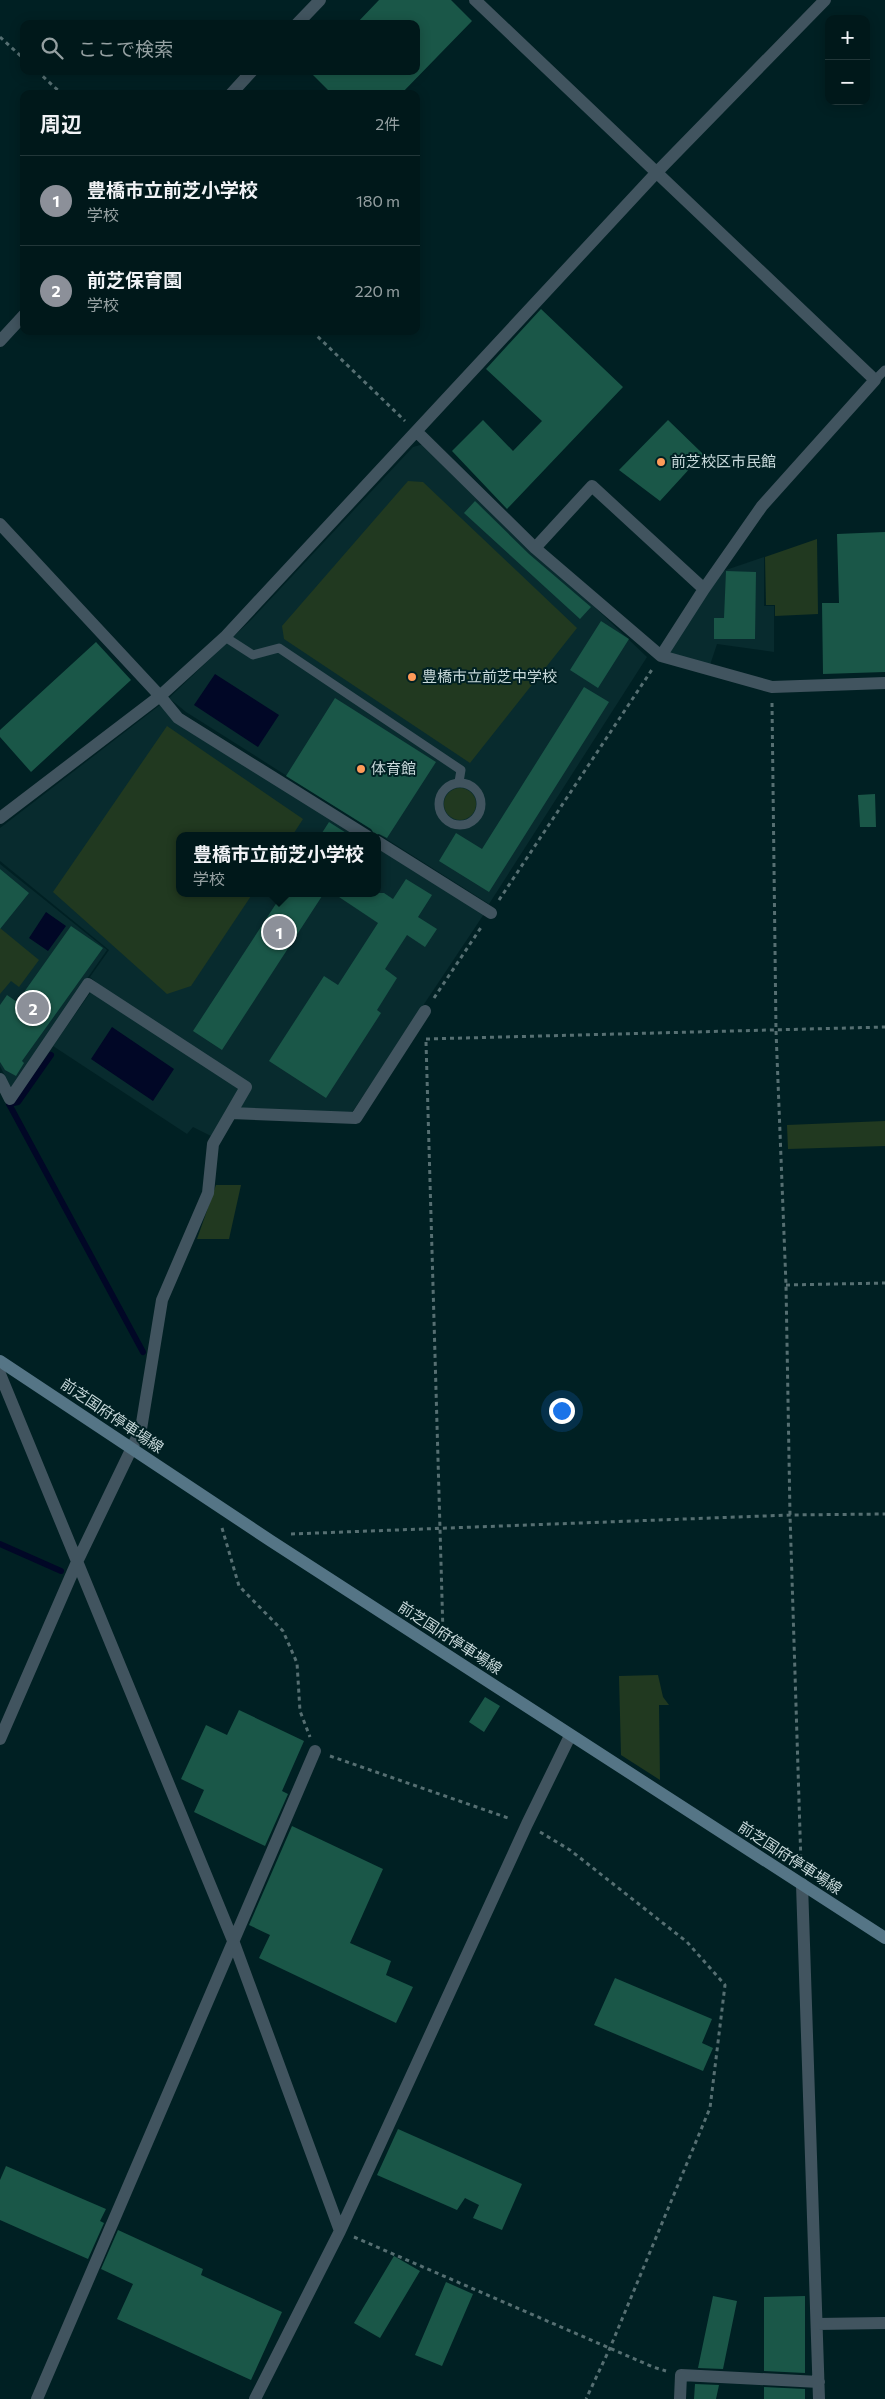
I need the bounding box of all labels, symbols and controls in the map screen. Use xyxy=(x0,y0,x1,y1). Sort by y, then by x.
map controls xyxy=(825,15,870,105)
button: + xyxy=(825,15,870,60)
search box xyxy=(20,20,420,75)
icon: search xyxy=(38,34,66,62)
text: ここで検索 xyxy=(78,37,173,60)
button: − xyxy=(825,60,870,105)
text: 周辺 xyxy=(40,111,82,136)
text: 2件 xyxy=(375,114,400,133)
text: 豊橋市立前芝小学校 xyxy=(87,178,258,201)
text: 1 xyxy=(52,191,60,210)
text: 180 m xyxy=(356,191,400,210)
text: 学校 xyxy=(87,205,119,224)
text: 前芝保育園 xyxy=(87,268,182,291)
text: 2 xyxy=(51,281,61,300)
text: 220 m xyxy=(355,281,400,300)
text: 学校 xyxy=(87,295,119,314)
place label: 前芝校区市民館 xyxy=(671,452,776,470)
marker: 前芝校区市民館 xyxy=(655,456,667,468)
place label: 豊橋市立前芝中学校 xyxy=(422,667,557,685)
marker: 豊橋市立前芝中学校 xyxy=(406,671,418,683)
place label: 体育館 xyxy=(371,759,416,777)
marker: 体育館 xyxy=(355,763,367,775)
popup xyxy=(176,832,381,897)
text: 豊橋市立前芝小学校 xyxy=(193,842,364,865)
text: 学校 xyxy=(193,869,225,888)
pin: 1 xyxy=(263,913,295,951)
pin: 2 xyxy=(17,989,49,1027)
street label: 前芝国府停車場線 xyxy=(58,1374,167,1456)
your location xyxy=(549,1398,575,1424)
street label: 前芝国府停車場線 xyxy=(395,1597,506,1677)
street label: 前芝国府停車場線 xyxy=(735,1817,846,1897)

